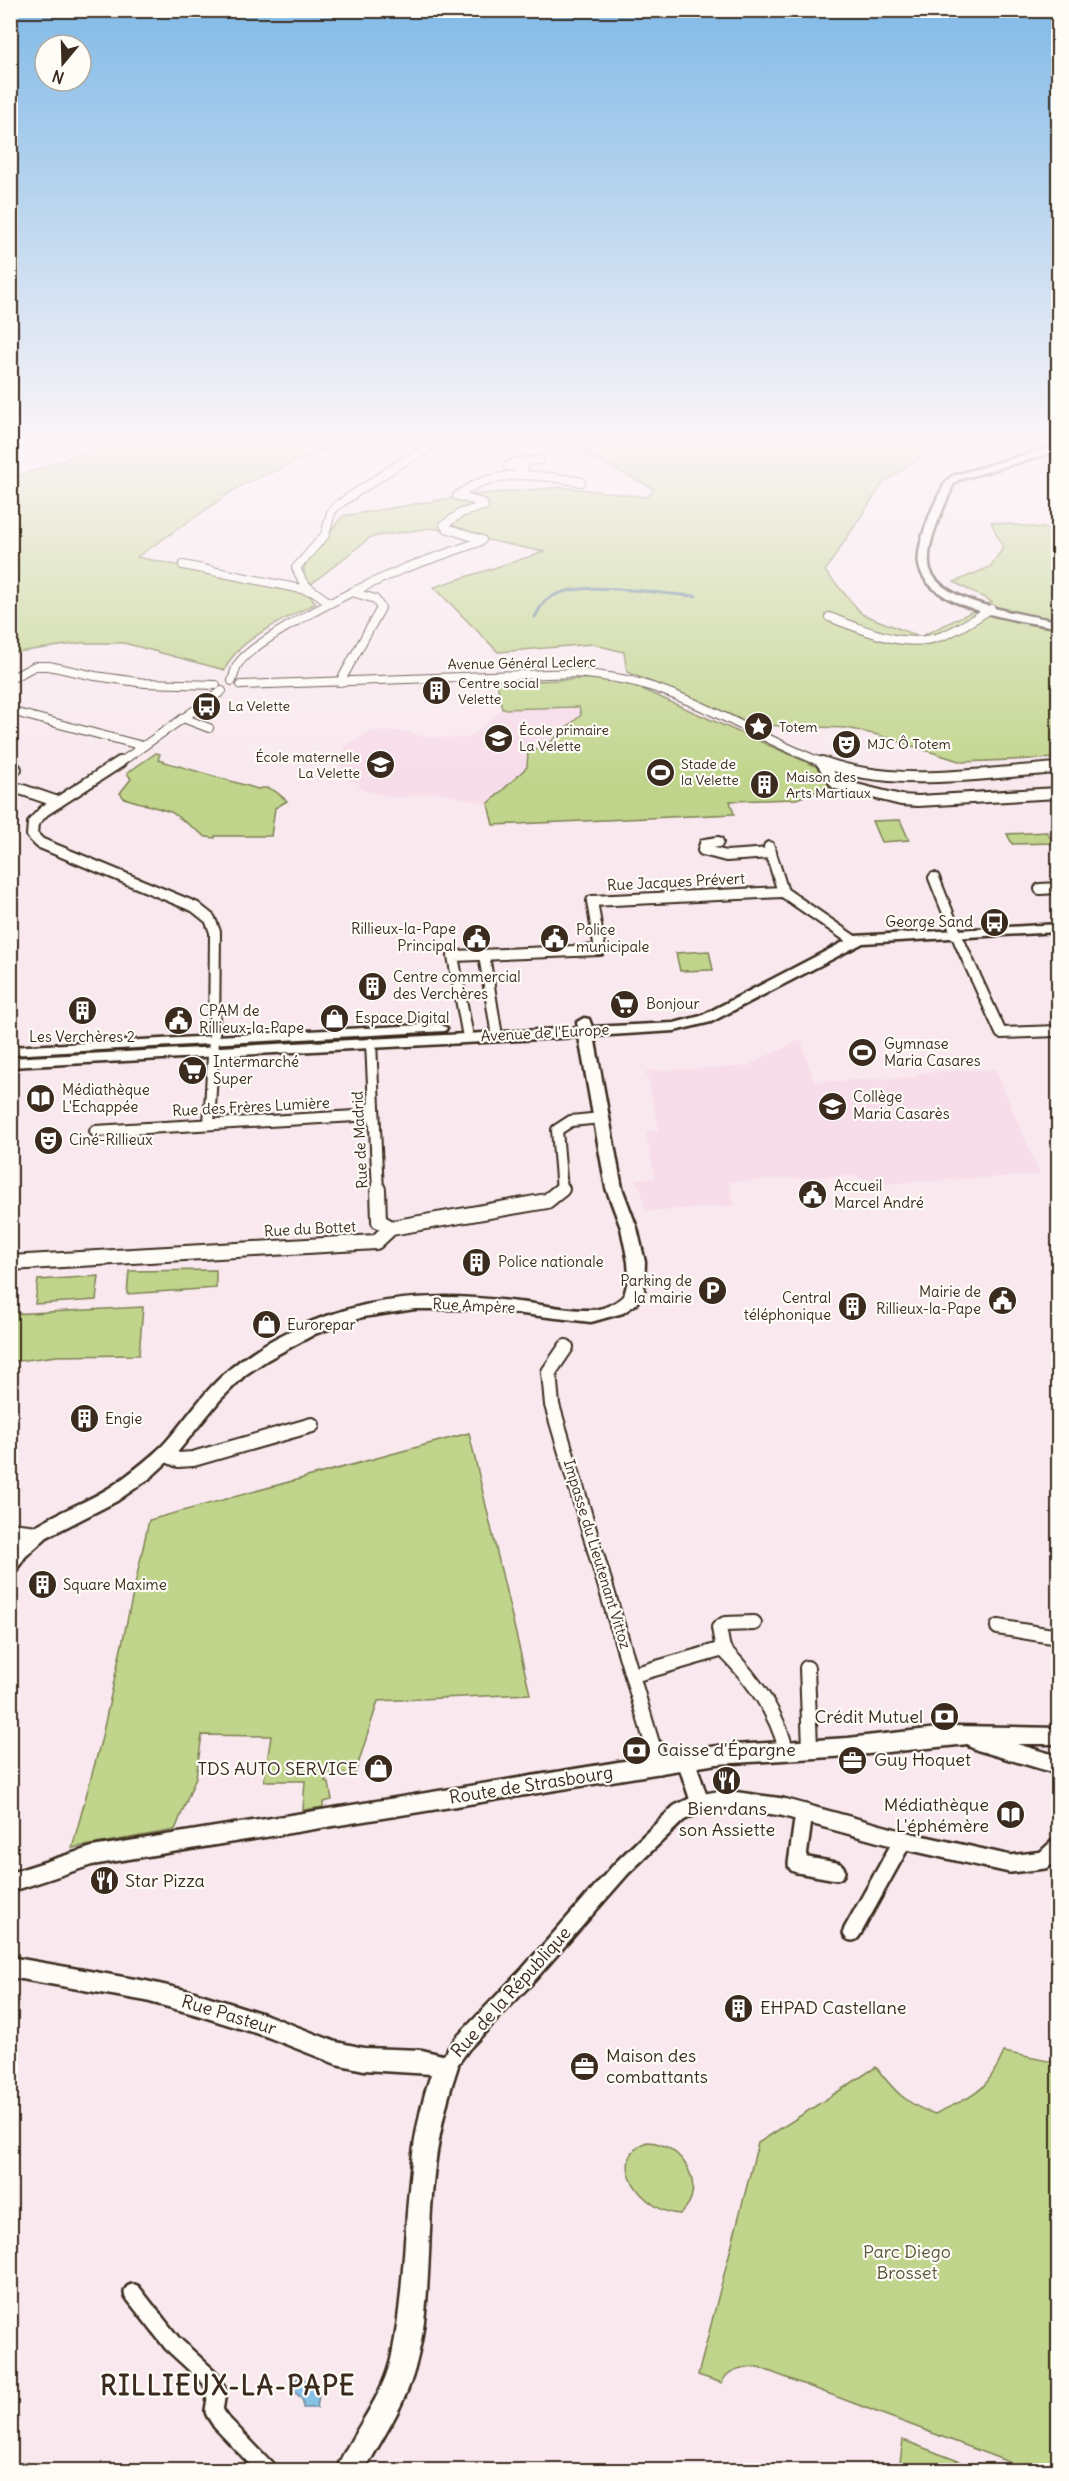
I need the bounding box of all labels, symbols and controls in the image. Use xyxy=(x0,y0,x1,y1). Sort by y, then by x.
north arrow xyxy=(33,33,93,93)
text: N xyxy=(50,66,67,88)
street label: Avenue Général Leclerc xyxy=(447,653,597,673)
place label: Centre social Velette xyxy=(458,674,539,708)
building icon: Centre social Velette xyxy=(421,675,453,707)
bus stop icon: La Velette xyxy=(191,690,223,722)
place label: La Velette xyxy=(228,697,290,715)
place icon: Totem xyxy=(742,711,774,743)
place label: Totem xyxy=(779,718,818,736)
place label: École primaire La Velette xyxy=(519,721,609,755)
school or university icon: École primaire La Velette xyxy=(482,722,514,754)
theatre icon: MJC Ô Totem xyxy=(830,728,862,760)
place label: MJC Ô Totem xyxy=(867,735,951,753)
place label: École maternelle La Velette xyxy=(256,748,360,782)
school or university icon: École maternelle La Velette xyxy=(365,749,397,781)
place label: Stade de la Velette xyxy=(681,755,739,789)
sports icon: Stade de la Velette xyxy=(644,756,676,788)
place label: Maison des Arts Martiaux xyxy=(786,768,871,802)
building icon: Maison des Arts Martiaux xyxy=(749,769,781,801)
street label: Rue Jacques Prévert xyxy=(606,868,745,895)
bus stop icon: George Sand xyxy=(978,906,1010,938)
place label: George Sand xyxy=(885,912,973,931)
place label: Rillieux-la-Pape Principal xyxy=(351,919,456,955)
place label: Police municipale xyxy=(576,920,649,956)
public building icon: Rillieux-la-Pape Principal xyxy=(461,922,493,954)
public building icon: Police municipale xyxy=(539,923,571,955)
place label: Centre commercial des Verchères xyxy=(393,967,521,1003)
building icon: Centre commercial des Verchères xyxy=(356,970,388,1002)
supermarket icon: Bonjour xyxy=(609,988,641,1020)
building icon: Les Verchères 2 xyxy=(66,994,98,1026)
place label: Bonjour xyxy=(646,994,700,1013)
place label: CPAM de Rillieux-la-Pape xyxy=(199,1001,304,1037)
shop icon: Espace Digital xyxy=(318,1002,350,1034)
public building icon: CPAM de Rillieux-la-Pape xyxy=(162,1004,194,1036)
place label: Espace Digital xyxy=(355,1008,449,1027)
street label: Avenue de l'Europe xyxy=(480,1020,610,1045)
place label: Les Verchères 2 xyxy=(29,1027,135,1046)
place label: Gymnase Maria Casares xyxy=(884,1034,981,1070)
sports icon: Gymnase Maria Casares xyxy=(847,1037,879,1069)
place label: Intermarché Super xyxy=(213,1052,299,1088)
supermarket icon: Intermarché Super xyxy=(176,1055,208,1087)
place label: Médiathèque L'Echappée xyxy=(62,1080,150,1116)
library icon: Médiathèque L'Echappée xyxy=(25,1083,57,1115)
place label: Collège Maria Casarès xyxy=(853,1087,950,1123)
street label: Rue de Madrid xyxy=(347,1090,372,1189)
school or university icon: Collège Maria Casarès xyxy=(816,1090,848,1122)
street label: Rue des Frères Lumière xyxy=(172,1093,330,1120)
theatre icon: Ciné-Rillieux xyxy=(32,1124,64,1156)
place label: Ciné-Rillieux xyxy=(69,1130,153,1149)
place label: Accueil Marcel André xyxy=(834,1176,924,1212)
public building icon: Accueil Marcel André xyxy=(797,1179,829,1211)
street label: Rue du Bottet xyxy=(263,1217,357,1240)
building icon: Police nationale xyxy=(461,1246,493,1278)
place label: Police nationale xyxy=(498,1252,604,1271)
place label: Parking de la mairie xyxy=(620,1271,692,1307)
parking icon: Parking de la mairie xyxy=(697,1274,729,1306)
place label: Mairie de Rillieux-la-Pape xyxy=(876,1282,981,1318)
public building icon: Mairie de Rillieux-la-Pape xyxy=(986,1285,1018,1317)
place label: Central téléphonique xyxy=(744,1288,831,1324)
building icon: Central téléphonique xyxy=(836,1291,868,1323)
street label: Rue Ampère xyxy=(432,1294,516,1317)
shop icon: Eurorepar xyxy=(250,1309,282,1341)
place label: Eurorepar xyxy=(287,1315,356,1334)
building icon: Engie xyxy=(68,1403,100,1435)
place label: Engie xyxy=(105,1409,142,1428)
street label: Impasse du Lieutenant Vittoz xyxy=(560,1457,635,1651)
building icon: Square Maxime xyxy=(26,1569,58,1601)
place label: Square Maxime xyxy=(63,1575,167,1594)
bank icon: Crédit Mutuel xyxy=(928,1701,960,1733)
place label: Crédit Mutuel xyxy=(815,1705,923,1728)
bank icon: Caisse d'Épargne xyxy=(620,1734,652,1766)
place label: Caisse d'Épargne xyxy=(657,1738,796,1761)
office icon: Guy Hoquet xyxy=(837,1744,869,1776)
place label: Guy Hoquet xyxy=(874,1748,971,1771)
shop icon: TDS AUTO SERVICE xyxy=(363,1753,395,1785)
place label: TDS AUTO SERVICE xyxy=(197,1757,358,1780)
street label: Route de Strasbourg xyxy=(447,1760,614,1809)
restaurant icon: Bien dans son Assiette xyxy=(711,1764,743,1796)
place label: Médiathèque L'éphémère xyxy=(884,1793,989,1837)
place label: Bien dans son Assiette xyxy=(679,1797,775,1841)
library icon: Médiathèque L'éphémère xyxy=(994,1799,1026,1831)
restaurant icon: Star Pizza xyxy=(88,1865,120,1897)
place label: Star Pizza xyxy=(125,1869,205,1892)
street label: Rue de la République xyxy=(446,1921,576,2062)
street label: Rue Pasteur xyxy=(179,1989,280,2040)
building icon: EHPAD Castellane xyxy=(723,1992,755,2024)
place label: EHPAD Castellane xyxy=(760,1996,907,2019)
place label: Maison des combattants xyxy=(606,2044,708,2088)
office icon: Maison des combattants xyxy=(569,2050,601,2082)
park label: Parc Diego Brosset xyxy=(863,2240,951,2284)
district label: RILLIEUX-LA-PAPE xyxy=(100,2369,356,2402)

